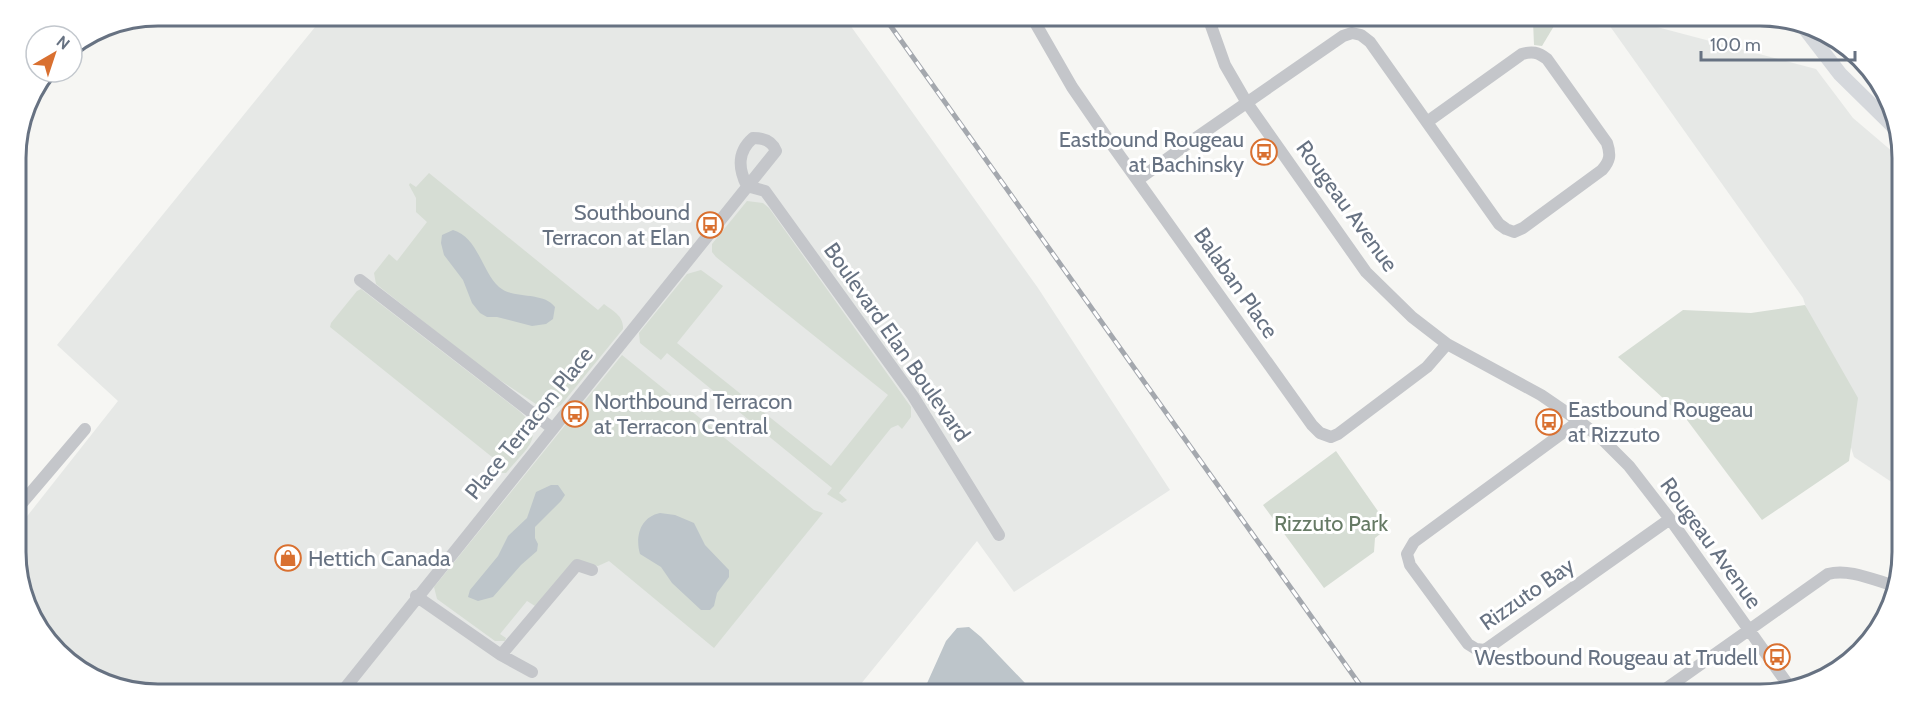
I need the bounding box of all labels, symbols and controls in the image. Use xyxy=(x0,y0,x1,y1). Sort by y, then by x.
north arrow xyxy=(24,24,84,84)
scale bar xyxy=(1701,24,1856,62)
text: N xyxy=(53,32,73,54)
text: 100 m xyxy=(1710,34,1761,56)
place label: Eastbound Rougeau at Bachinsky xyxy=(1059,126,1244,178)
street label: Rougeau Avenue xyxy=(1290,135,1404,277)
bus stop icon: Eastbound Rougeau at Bachinsky xyxy=(1249,137,1279,167)
place label: Southbound Terracon at Elan xyxy=(542,199,690,251)
bus stop icon: Southbound Terracon at Elan xyxy=(695,210,725,240)
street label: Balaban Place xyxy=(1188,223,1284,343)
street label: Boulevard Elan Boulevard xyxy=(818,237,976,447)
street label: Place Terracon Place xyxy=(459,341,599,505)
place label: Northbound Terracon at Terracon Central xyxy=(594,388,793,440)
place label: Eastbound Rougeau at Rizzuto xyxy=(1568,396,1753,448)
bus stop icon: Northbound Terracon at Terracon Central xyxy=(560,399,590,429)
bus stop icon: Eastbound Rougeau at Rizzuto xyxy=(1534,407,1564,437)
street label: Rougeau Avenue xyxy=(1654,472,1768,614)
park label: Rizzuto Park xyxy=(1274,510,1388,537)
shop icon: Hettich Canada xyxy=(273,543,303,573)
place label: Hettich Canada xyxy=(308,545,451,572)
street label: Rizzuto Bay xyxy=(1475,552,1579,636)
bus stop icon: Westbound Rougeau at Trudell xyxy=(1762,642,1792,672)
place label: Westbound Rougeau at Trudell xyxy=(1474,644,1759,671)

